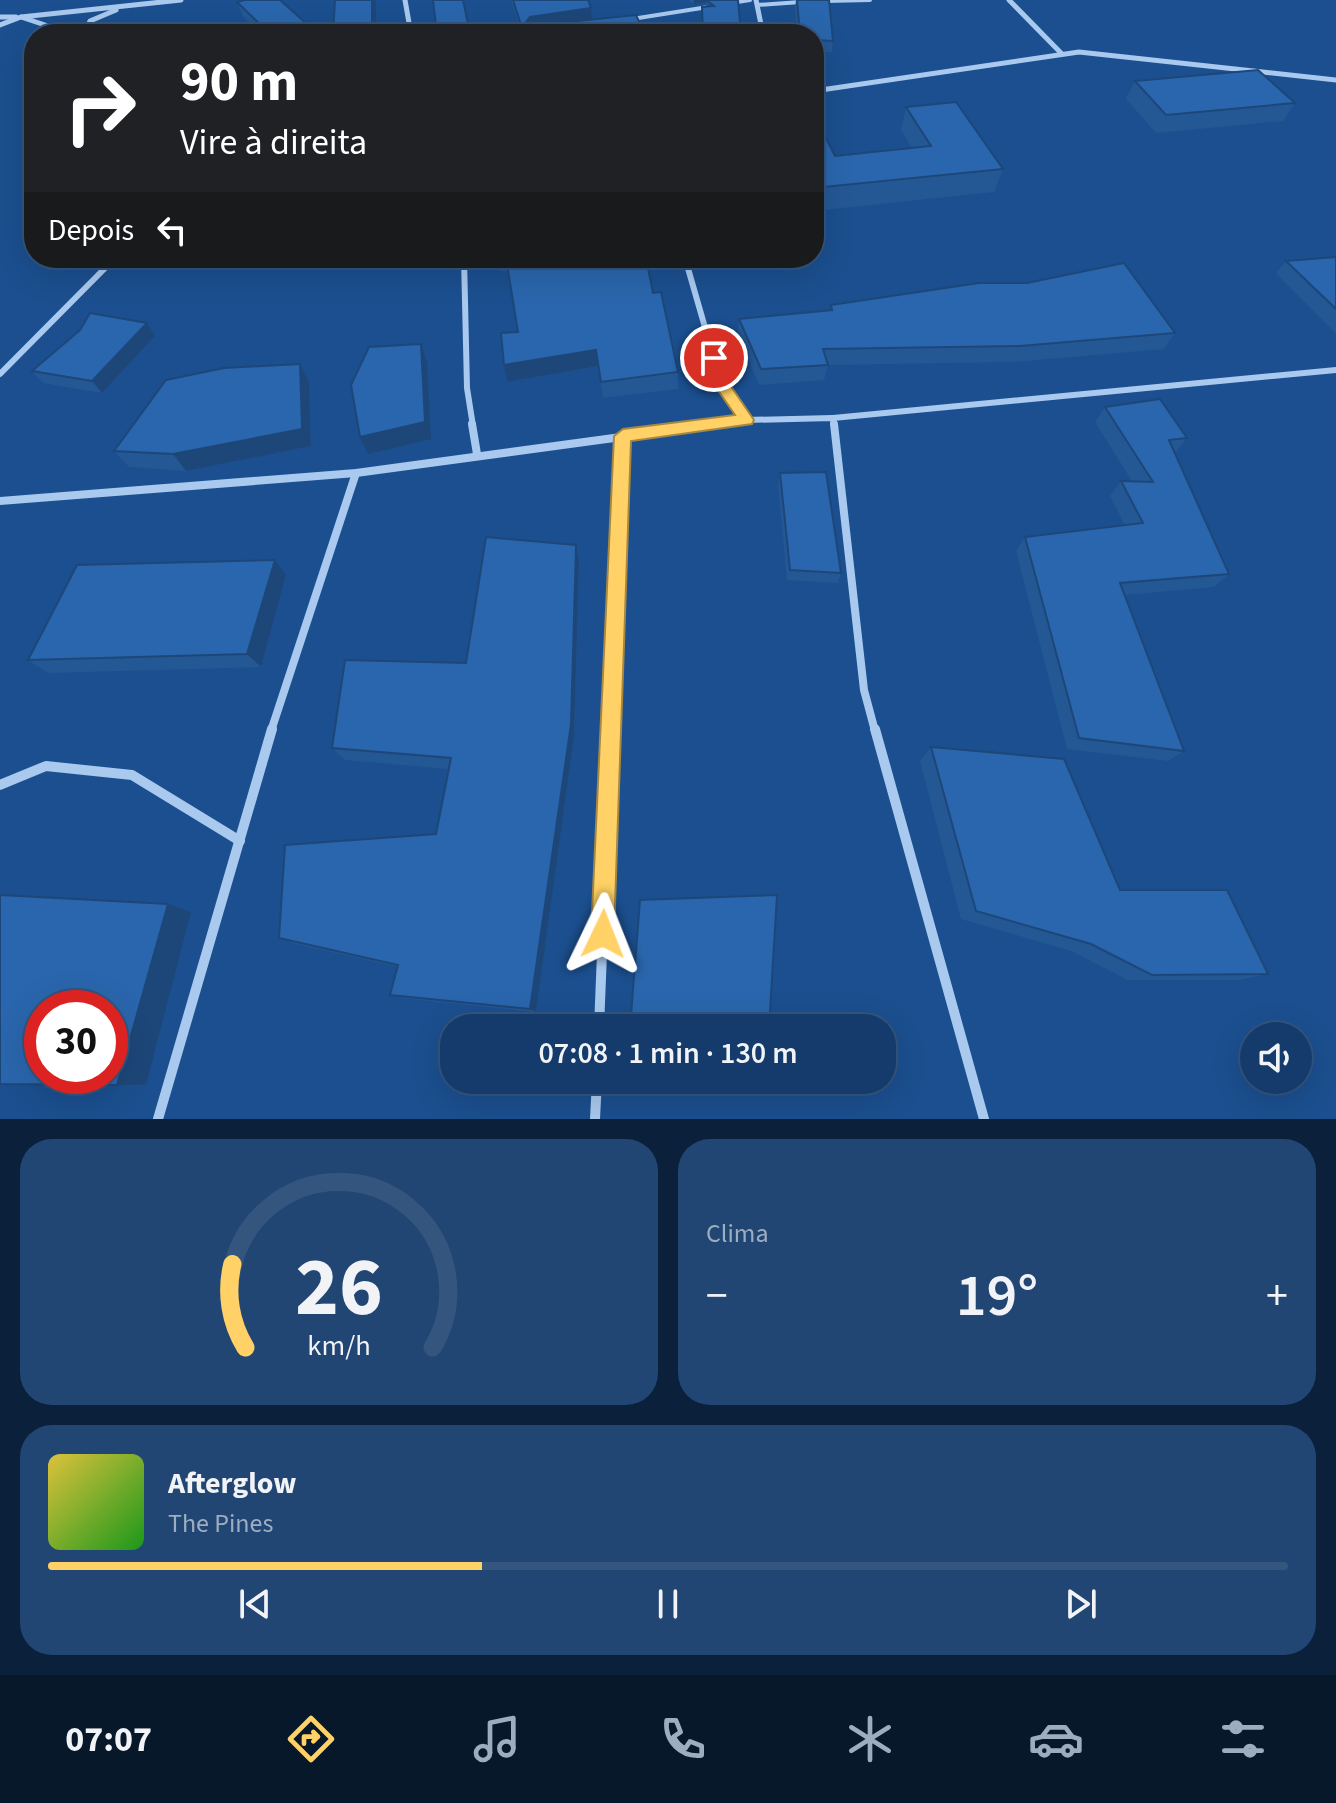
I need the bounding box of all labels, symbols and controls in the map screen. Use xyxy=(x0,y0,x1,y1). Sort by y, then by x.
text: 90 m xyxy=(180,43,298,122)
icon: right xyxy=(48,56,152,160)
text: Vire à direita xyxy=(180,117,367,168)
icon: left xyxy=(150,208,194,252)
text: Depois xyxy=(48,209,134,252)
pin xyxy=(680,324,748,392)
icon: arrive xyxy=(692,336,736,380)
position arrow xyxy=(561,892,645,976)
speed limit sign: 30 xyxy=(24,990,128,1094)
map controls xyxy=(1240,1022,1312,1094)
button: sound xyxy=(1240,1022,1312,1094)
text: 07:08 · 1 min · 130 m xyxy=(538,1032,798,1075)
text: Clima xyxy=(706,1215,769,1252)
text: 26 xyxy=(295,1229,383,1347)
text: 19° xyxy=(956,1254,1038,1339)
text: − xyxy=(706,1265,728,1328)
text: + xyxy=(1266,1265,1288,1328)
text: km/h xyxy=(307,1326,371,1366)
text: Afterglow xyxy=(168,1462,296,1505)
text: The Pines xyxy=(168,1505,273,1542)
icon: previous xyxy=(233,1582,277,1626)
icon: pause xyxy=(646,1582,690,1626)
icon: next xyxy=(1059,1582,1103,1626)
icon: directions xyxy=(283,1711,339,1767)
icon: music xyxy=(469,1711,525,1767)
icon: phone xyxy=(655,1711,711,1767)
icon: climate xyxy=(842,1711,898,1767)
icon: car xyxy=(1028,1711,1084,1767)
icon: filters xyxy=(1215,1711,1271,1767)
text: 07:07 xyxy=(65,1714,152,1765)

